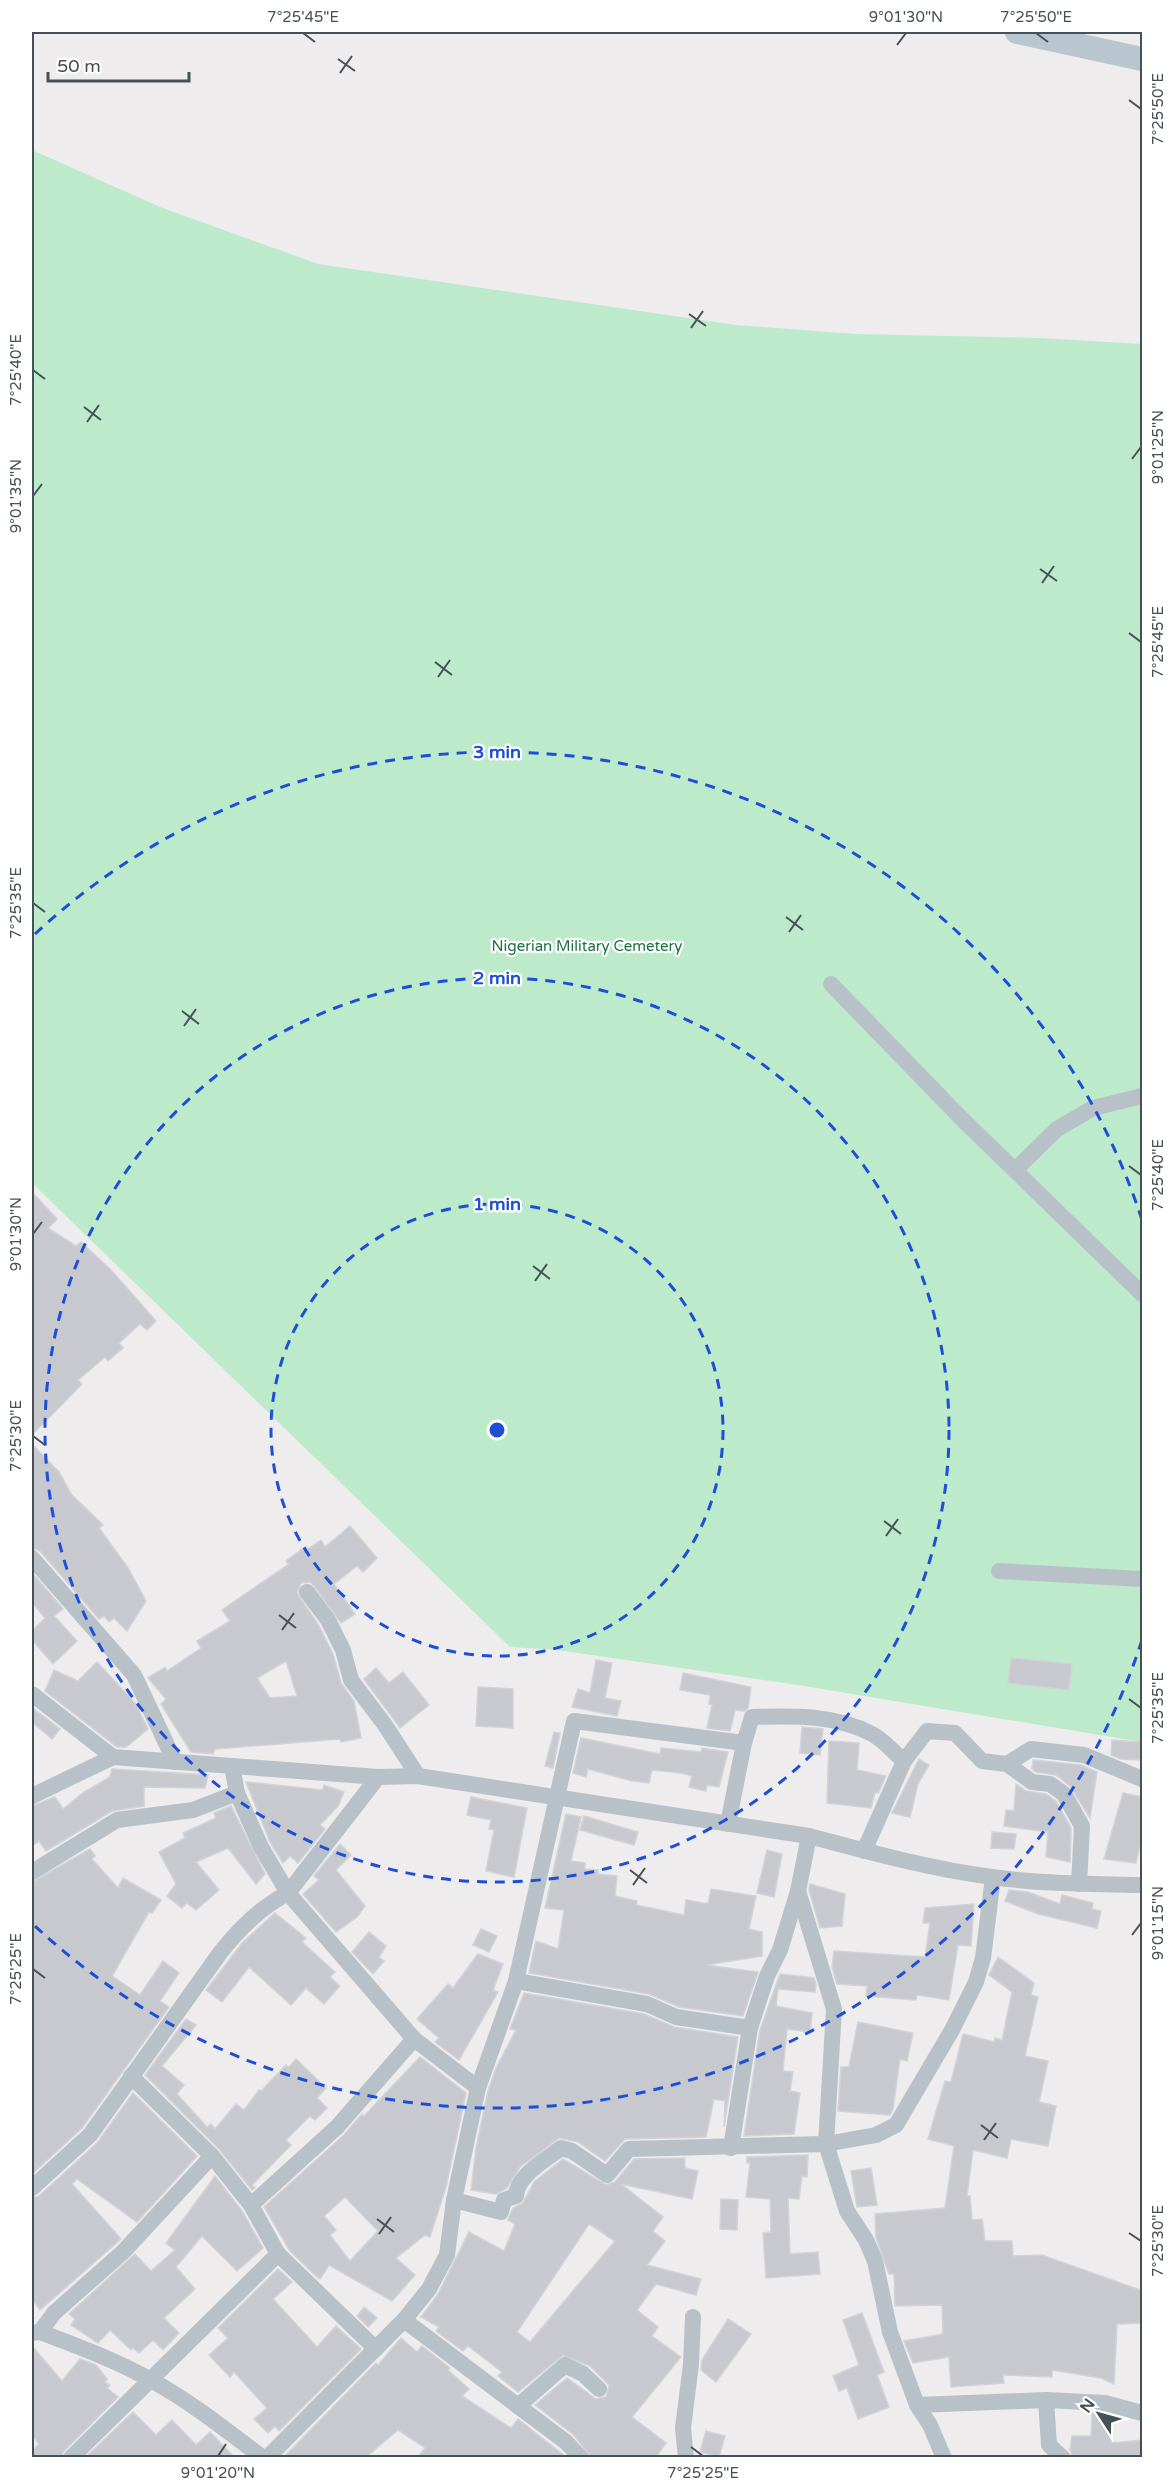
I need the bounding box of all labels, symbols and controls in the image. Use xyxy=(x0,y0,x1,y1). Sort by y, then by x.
text: 7°25'45"E xyxy=(267,8,339,26)
text: 9°01'30"N xyxy=(869,8,943,26)
text: 7°25'50"E xyxy=(1000,8,1072,26)
scale bar xyxy=(48,45,189,83)
text: 50 m xyxy=(57,55,101,77)
text: 7°25'50"E xyxy=(1149,73,1167,145)
text: 7°25'40"E xyxy=(7,334,25,406)
text: 9°01'25"N xyxy=(1149,410,1167,484)
text: 9°01'35"N xyxy=(7,459,25,533)
text: 7°25'45"E xyxy=(1149,606,1167,678)
text: 3 min xyxy=(473,741,521,763)
text: 7°25'35"E xyxy=(7,867,25,939)
park label: Nigerian Military Cemetery xyxy=(492,937,682,955)
text: 2 min xyxy=(473,967,521,989)
text: 7°25'40"E xyxy=(1149,1139,1167,1211)
text: 1 min xyxy=(473,1193,521,1215)
text: 9°01'30"N xyxy=(7,1197,25,1271)
text: 7°25'30"E xyxy=(7,1400,25,1472)
centre of rings xyxy=(487,1420,507,1440)
text: 7°25'35"E xyxy=(1149,1672,1167,1744)
text: 9°01'15"N xyxy=(1149,1886,1167,1960)
text: 7°25'25"E xyxy=(7,1933,25,2005)
text: 7°25'30"E xyxy=(1149,2205,1167,2277)
north arrow xyxy=(1069,2384,1129,2444)
text: N xyxy=(1076,2395,1100,2417)
text: 9°01'20"N xyxy=(181,2464,255,2482)
text: 7°25'25"E xyxy=(667,2464,739,2482)

